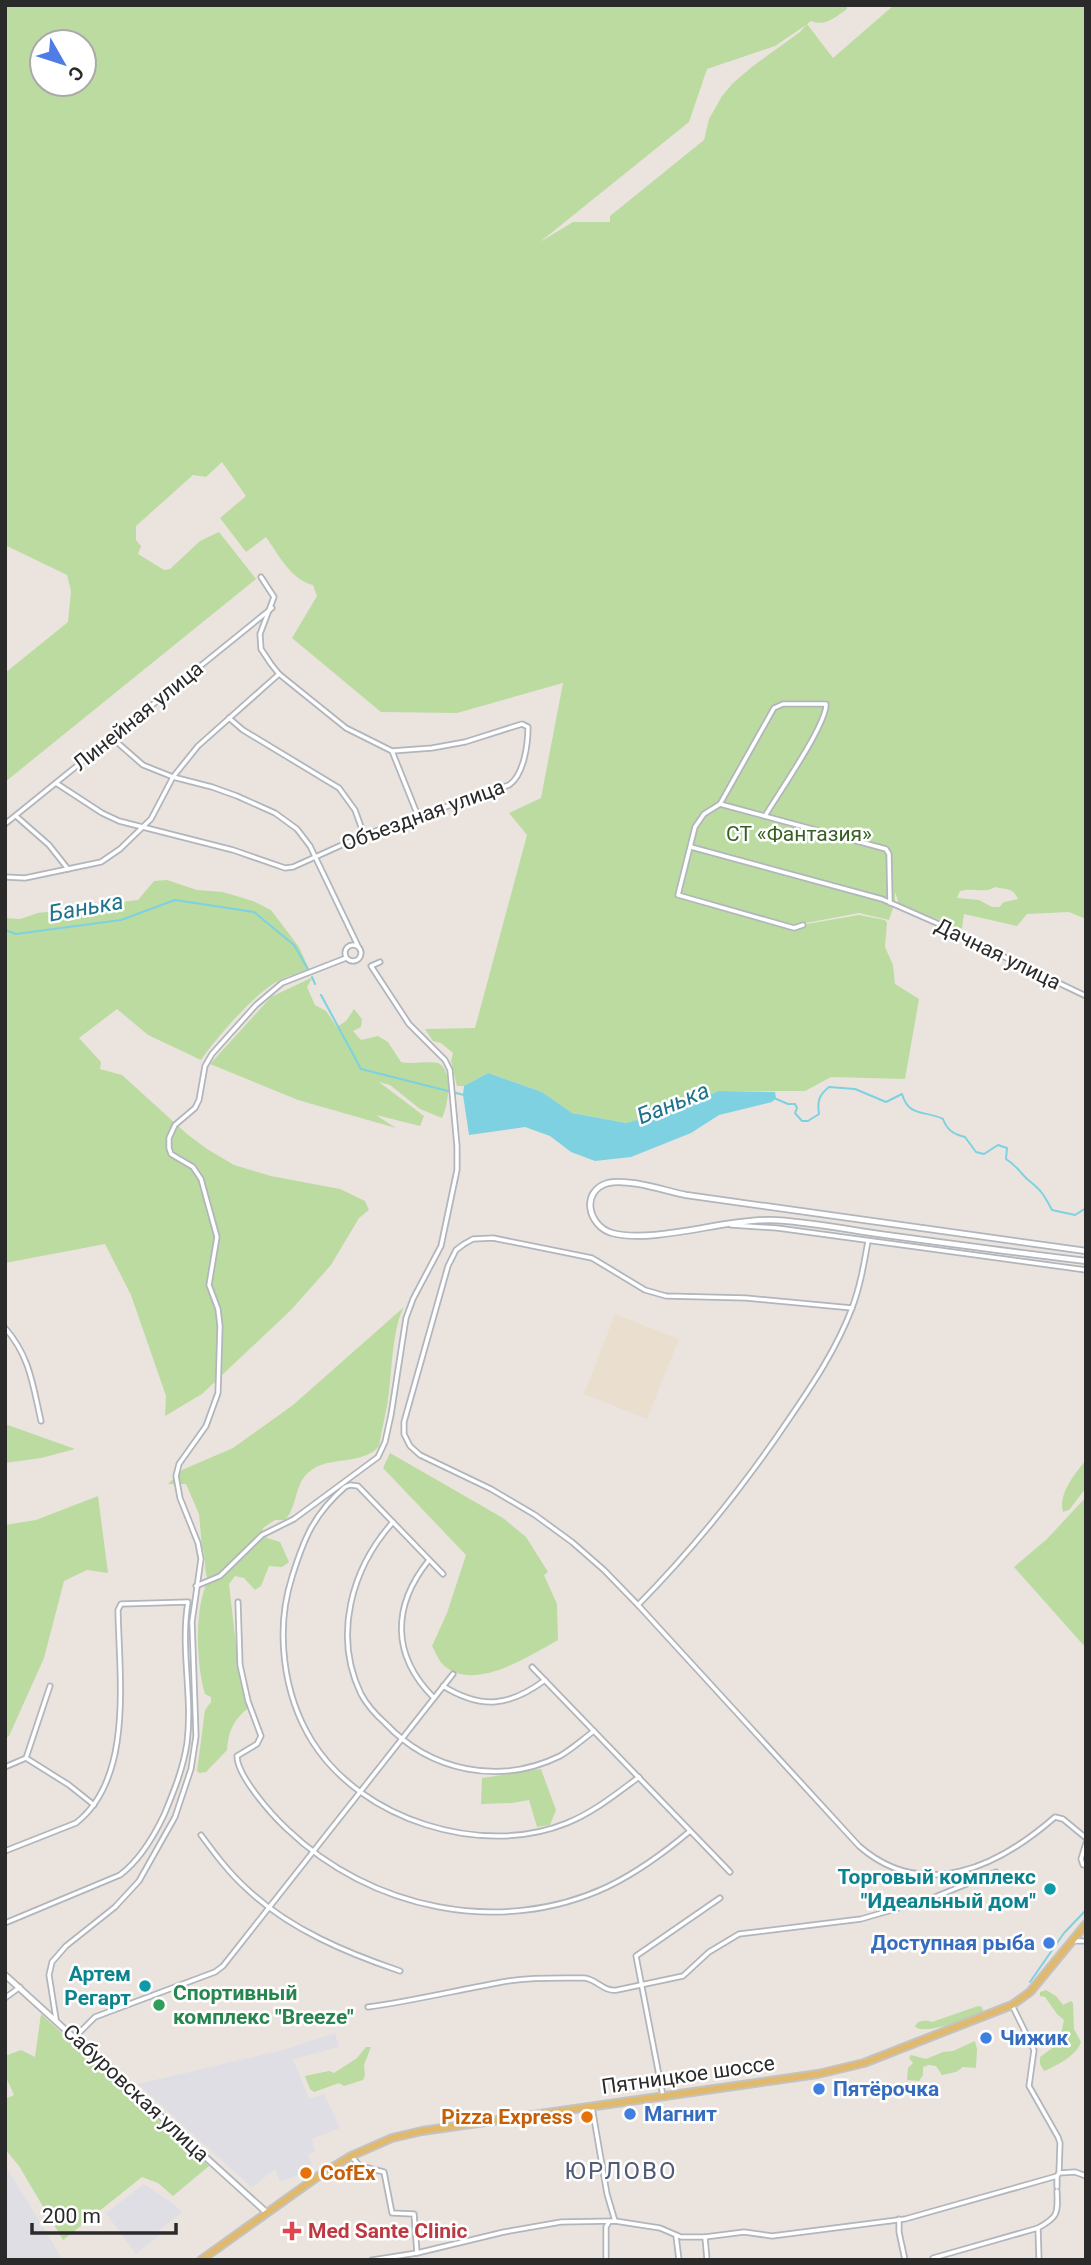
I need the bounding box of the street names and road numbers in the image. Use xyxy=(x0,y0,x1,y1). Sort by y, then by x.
street label: Линейная улица xyxy=(68,656,208,776)
street label: Объездная улица xyxy=(338,774,508,856)
street label: Дачная улица xyxy=(931,913,1065,995)
street label: Сабуровская улица xyxy=(58,2019,214,2167)
street label: Пятницкое шоссе xyxy=(600,2051,776,2099)

